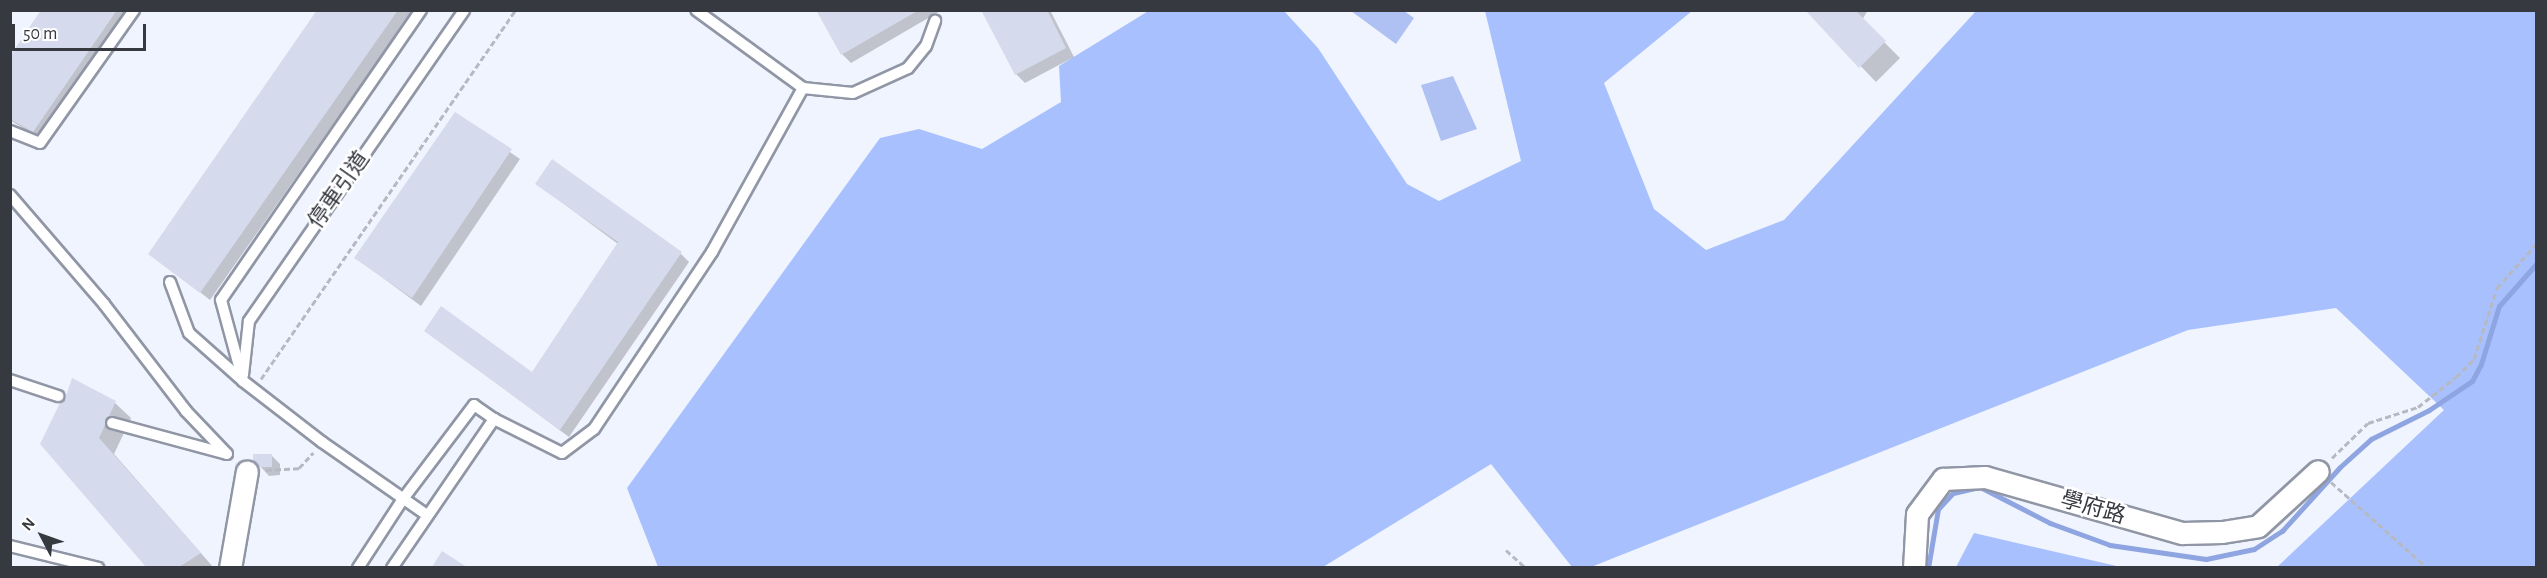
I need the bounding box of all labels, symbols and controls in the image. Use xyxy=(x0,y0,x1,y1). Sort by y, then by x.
scale bar xyxy=(15,12,148,50)
text: 50 m xyxy=(23,25,57,43)
street label: 停車引道 xyxy=(303,146,375,234)
street label: 學府路 xyxy=(2058,486,2128,530)
north arrow xyxy=(12,506,72,566)
text: N xyxy=(19,515,38,534)

